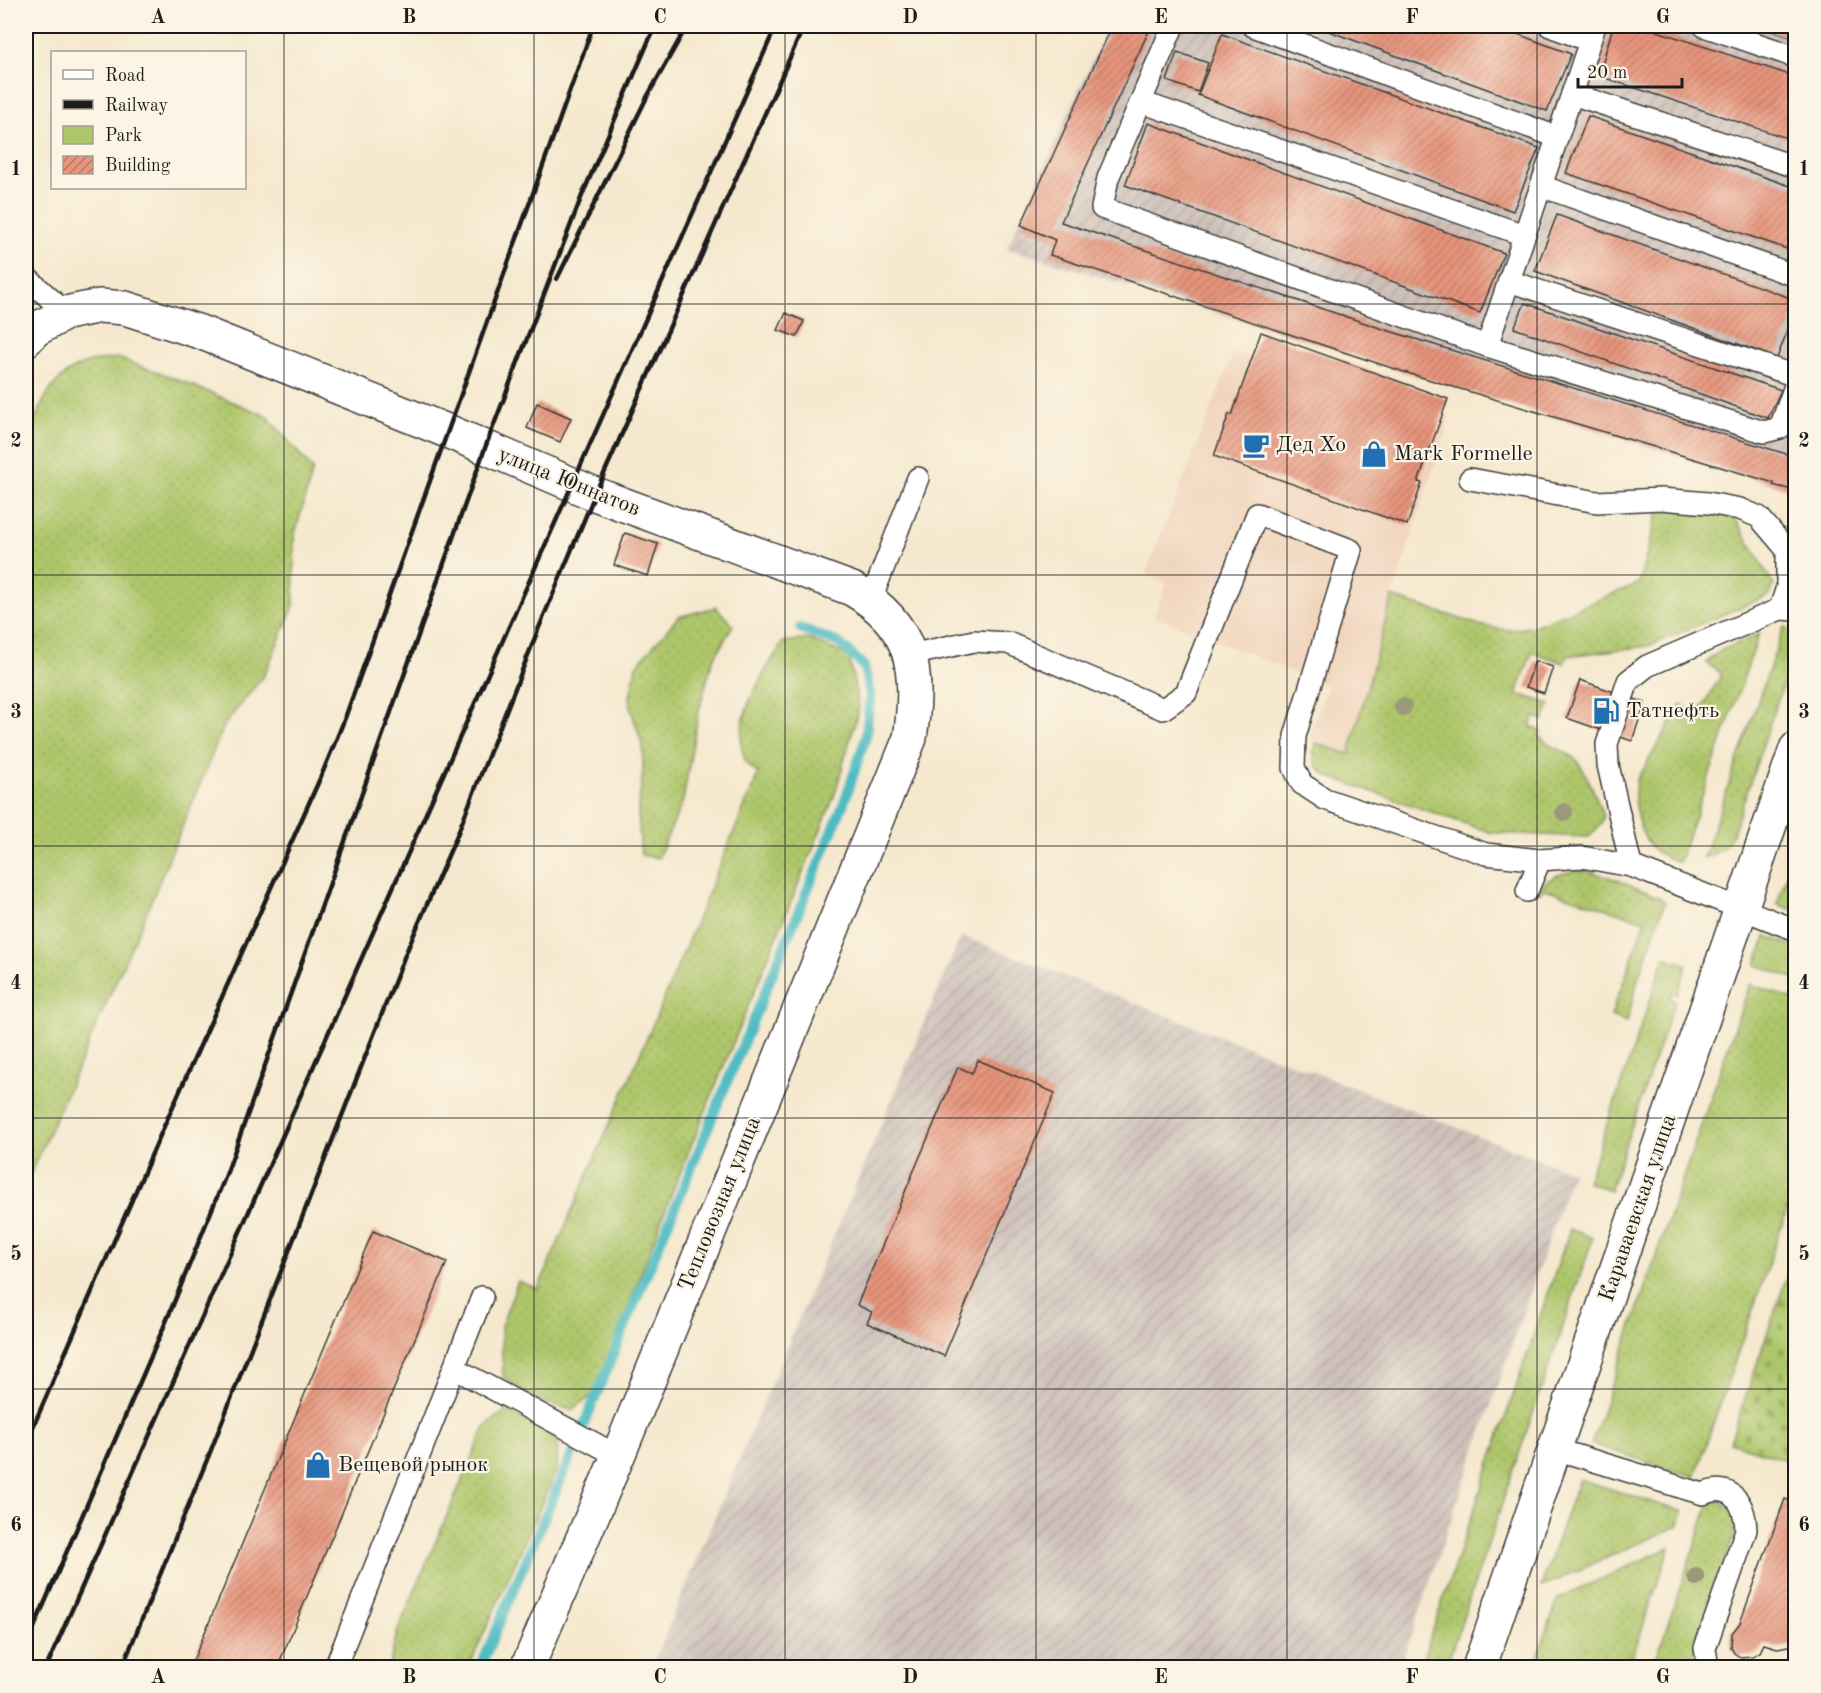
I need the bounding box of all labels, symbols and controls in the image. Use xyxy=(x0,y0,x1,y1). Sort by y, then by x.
text: A xyxy=(150,8,166,28)
text: B xyxy=(402,8,416,28)
text: C xyxy=(653,8,667,28)
text: D xyxy=(902,8,918,28)
text: E xyxy=(1154,8,1168,28)
text: F xyxy=(1405,8,1419,28)
text: G xyxy=(1656,8,1670,28)
legend xyxy=(51,51,246,189)
scale bar xyxy=(1578,51,1682,89)
text: 20 m xyxy=(1587,64,1627,82)
text: Road xyxy=(105,67,145,85)
text: Railway xyxy=(105,97,168,115)
text: Park xyxy=(105,127,142,145)
text: Building xyxy=(105,157,171,175)
text: 1 xyxy=(10,160,22,180)
text: 1 xyxy=(1798,160,1810,180)
cafe icon: Дед Хо xyxy=(1241,430,1271,460)
text: 2 xyxy=(10,432,22,452)
text: 2 xyxy=(1798,432,1810,452)
place label: Дед Хо xyxy=(1276,434,1346,456)
shop icon: Mark Formelle xyxy=(1359,439,1389,469)
street label: улица Юннатов xyxy=(495,443,643,521)
place label: Mark Formelle xyxy=(1394,443,1533,465)
fuel station icon: Татнефть xyxy=(1591,696,1621,726)
place label: Татнефть xyxy=(1626,700,1719,722)
text: 3 xyxy=(10,703,22,723)
text: 3 xyxy=(1798,703,1810,723)
text: 4 xyxy=(10,974,22,994)
text: 4 xyxy=(1798,974,1810,994)
street label: Караваевская улица xyxy=(1596,1111,1680,1305)
street label: Тепловозная улица xyxy=(675,1113,765,1294)
text: 5 xyxy=(10,1244,22,1265)
text: 5 xyxy=(1798,1244,1810,1265)
shop icon: Вещевой рынок xyxy=(303,1450,333,1480)
place label: Вещевой рынок xyxy=(338,1454,488,1476)
text: 6 xyxy=(10,1516,22,1536)
text: 6 xyxy=(1798,1516,1810,1536)
text: A xyxy=(150,1668,166,1688)
text: B xyxy=(402,1668,416,1688)
text: C xyxy=(653,1668,667,1688)
text: D xyxy=(902,1668,918,1688)
text: E xyxy=(1154,1668,1168,1688)
text: F xyxy=(1405,1668,1419,1688)
text: G xyxy=(1656,1668,1670,1688)

